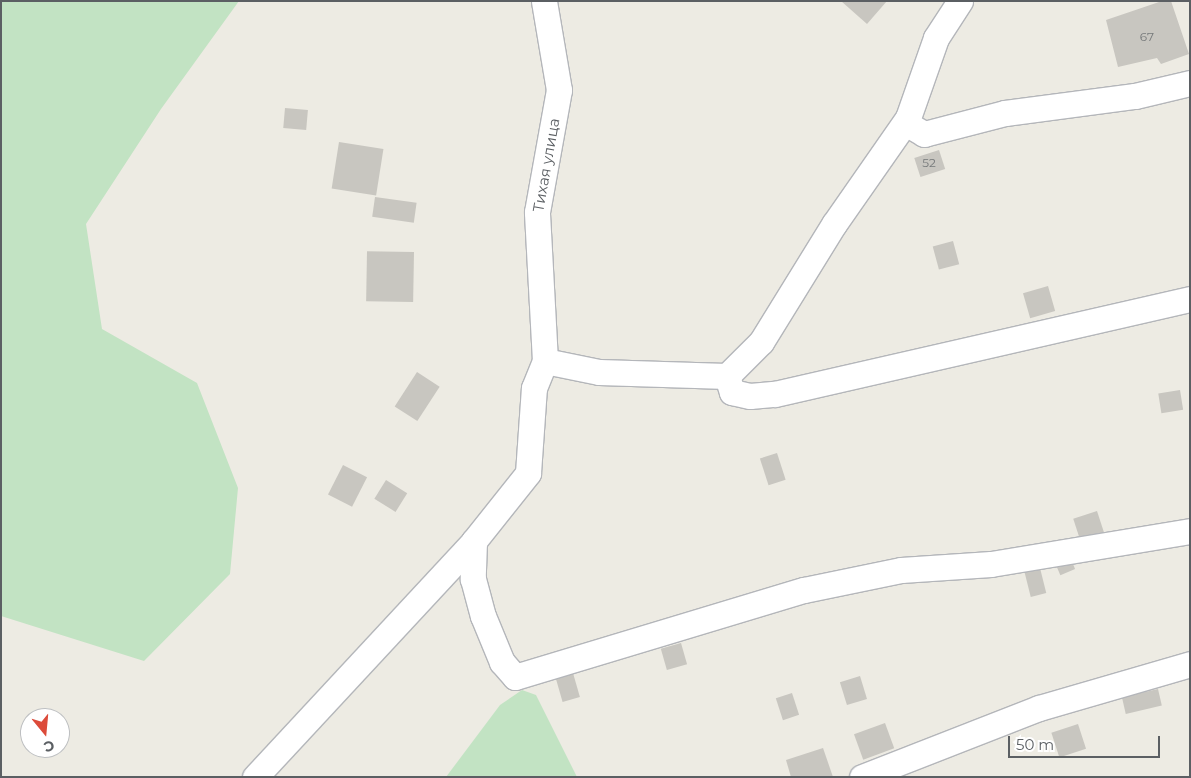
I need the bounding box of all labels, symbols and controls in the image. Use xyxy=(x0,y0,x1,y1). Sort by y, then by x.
house number: 67 xyxy=(1140,30,1154,44)
street label: Тихая улица xyxy=(529,117,563,213)
house number: 52 xyxy=(922,156,936,170)
north arrow xyxy=(20,708,70,758)
scale bar xyxy=(1011,726,1164,758)
text: 50 m xyxy=(1016,735,1054,754)
text: С xyxy=(42,736,57,756)

